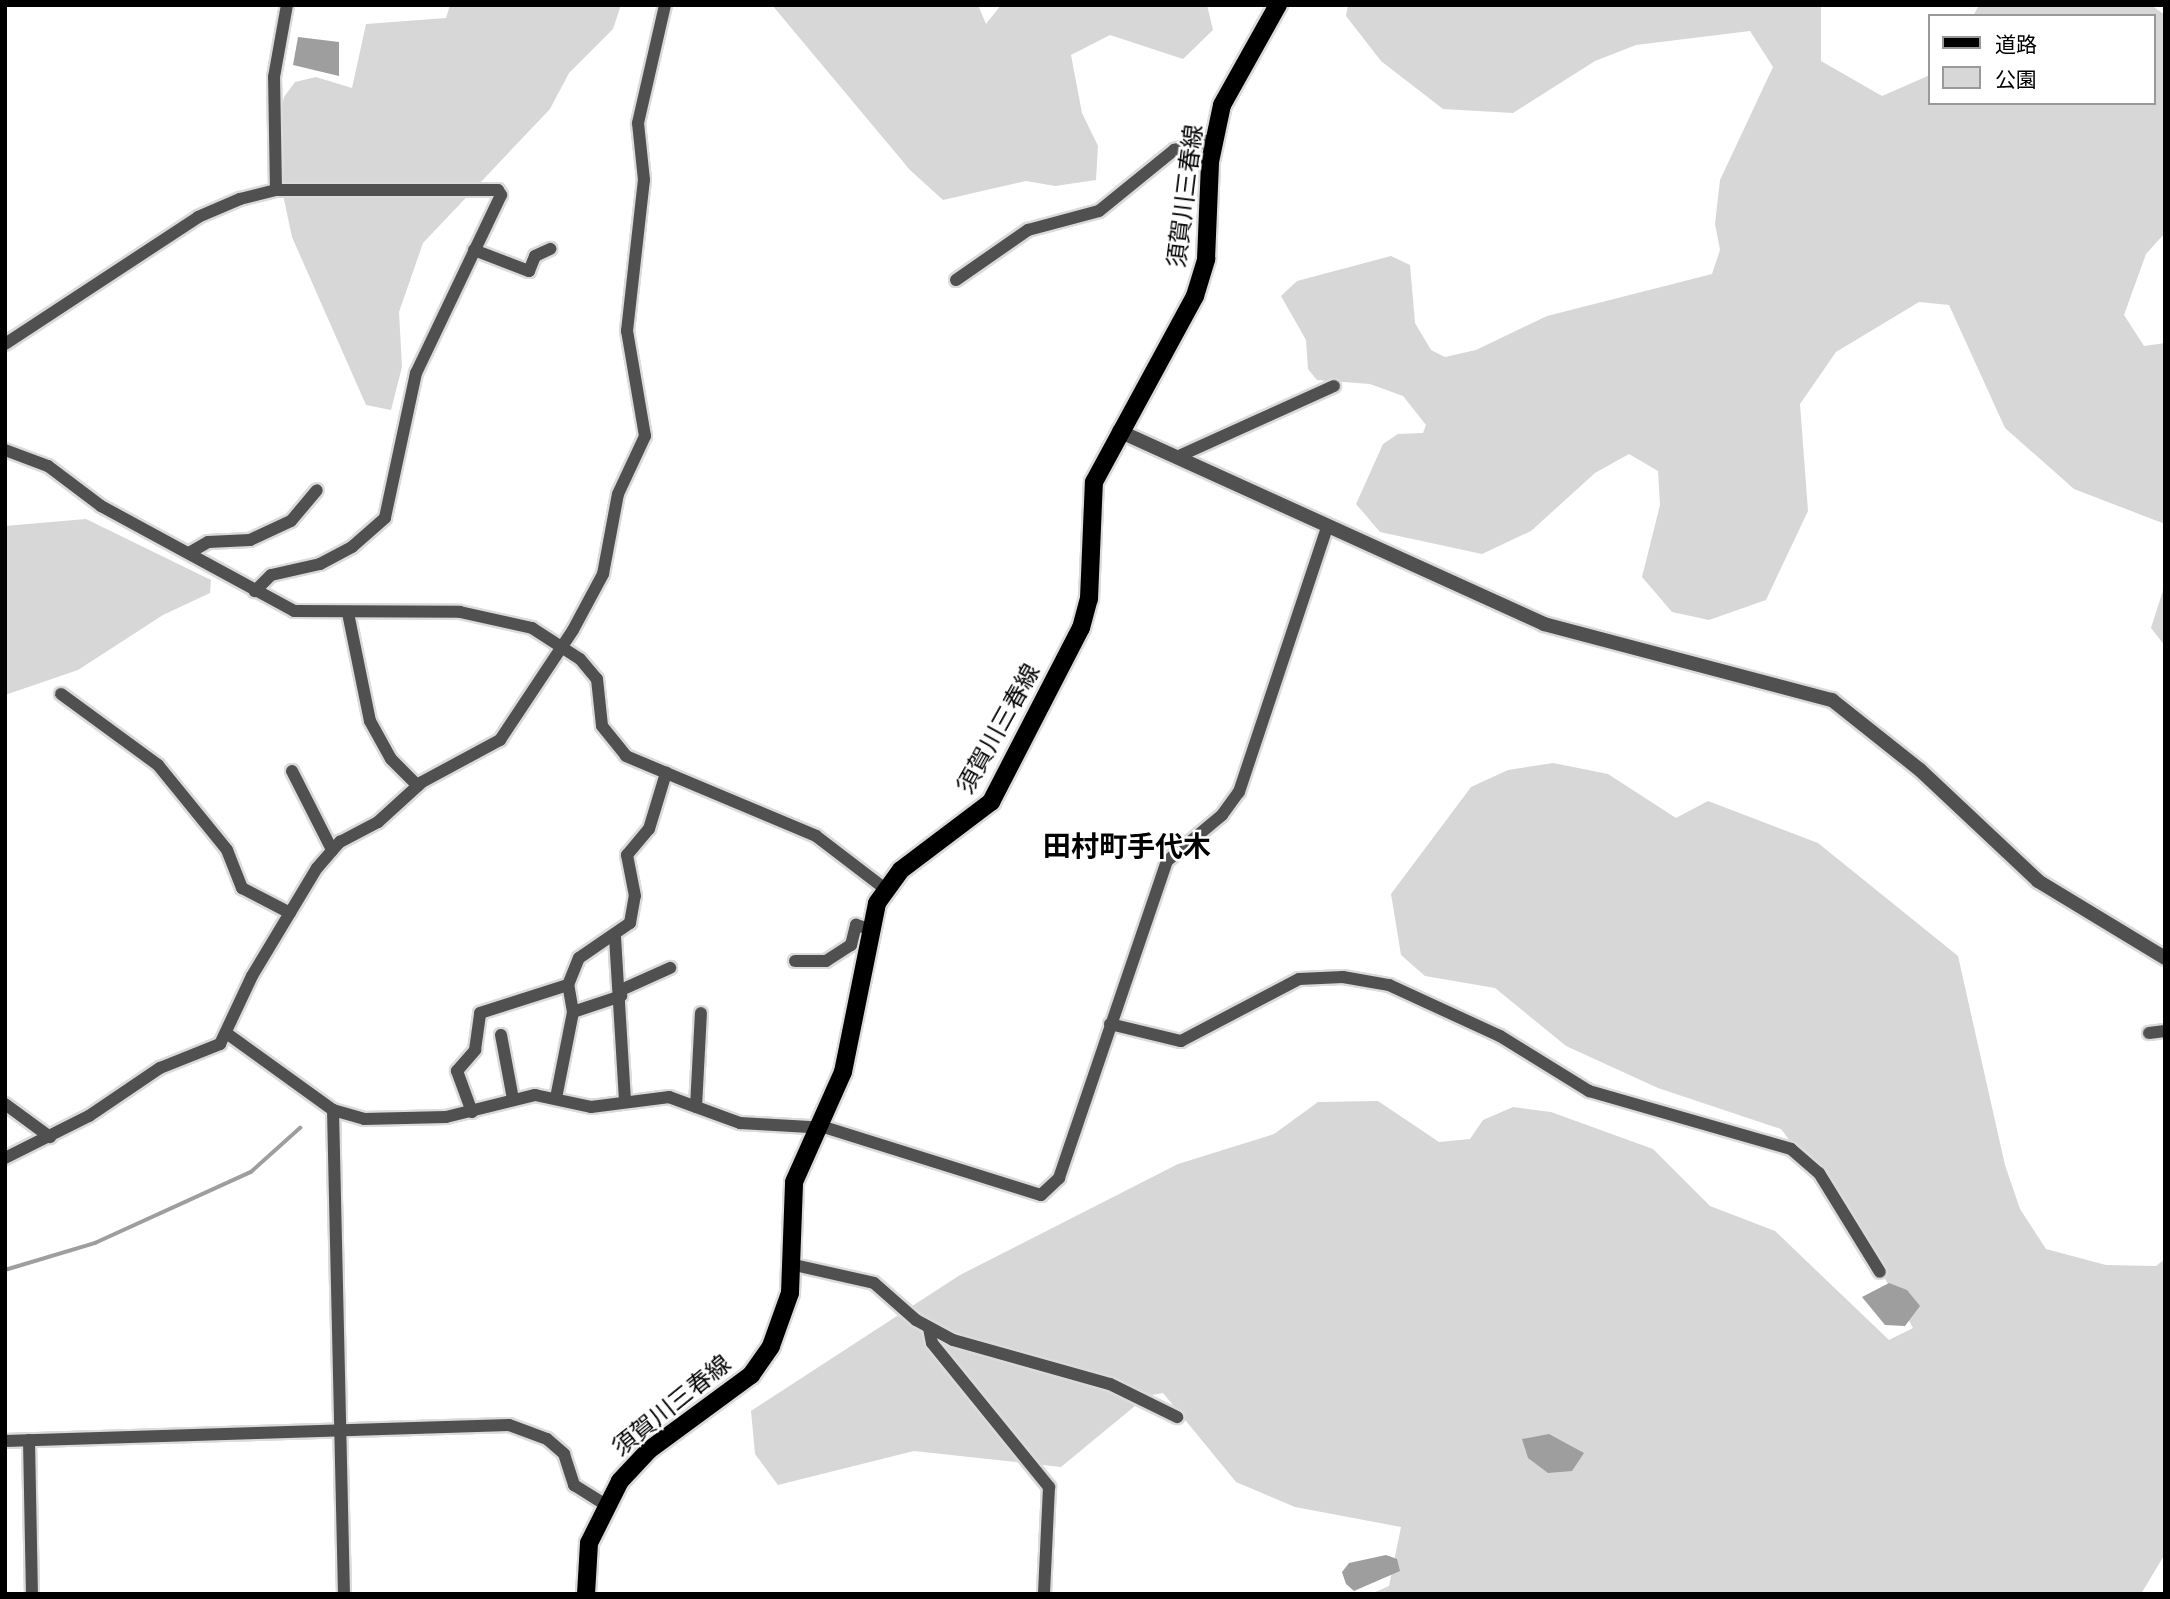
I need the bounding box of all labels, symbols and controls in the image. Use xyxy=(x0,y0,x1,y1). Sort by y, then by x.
legend xyxy=(1928,14,2156,105)
text: 道路 xyxy=(1995,32,2037,57)
text: 公園 xyxy=(1995,67,2037,92)
street label: 須賀川三春線 xyxy=(1163,123,1209,269)
street label: 須賀川三春線 xyxy=(951,659,1047,799)
district label: 田村町手代木 xyxy=(1043,830,1211,864)
street label: 須賀川三春線 xyxy=(607,1349,737,1463)

